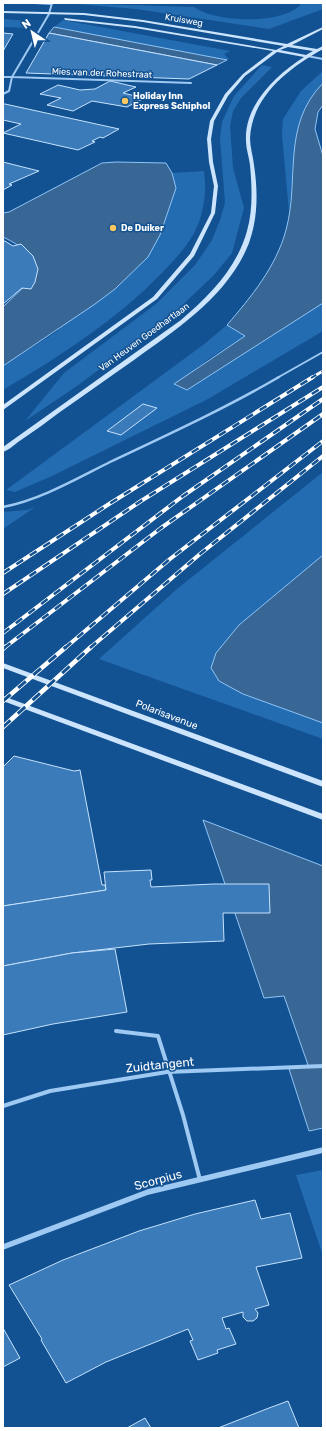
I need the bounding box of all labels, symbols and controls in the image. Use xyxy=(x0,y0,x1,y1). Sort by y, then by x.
north arrow xyxy=(12,12,52,52)
street label: Kruisweg xyxy=(164,12,204,28)
text: N xyxy=(20,17,34,32)
street label: Mies van der Rohestraat xyxy=(52,66,153,80)
place label: Holiday Inn Express Schiphol xyxy=(133,91,211,111)
marker: Holiday Inn Express Schiphol xyxy=(120,96,130,106)
marker: De Duiker xyxy=(108,223,118,233)
place label: De Duiker xyxy=(121,223,164,233)
street label: Van Heuven Goedhartlaan xyxy=(97,301,191,373)
street label: Polarisavenue xyxy=(134,698,200,732)
street label: Zuidtangent xyxy=(125,1054,195,1076)
street label: Scorpius xyxy=(133,1167,183,1193)

